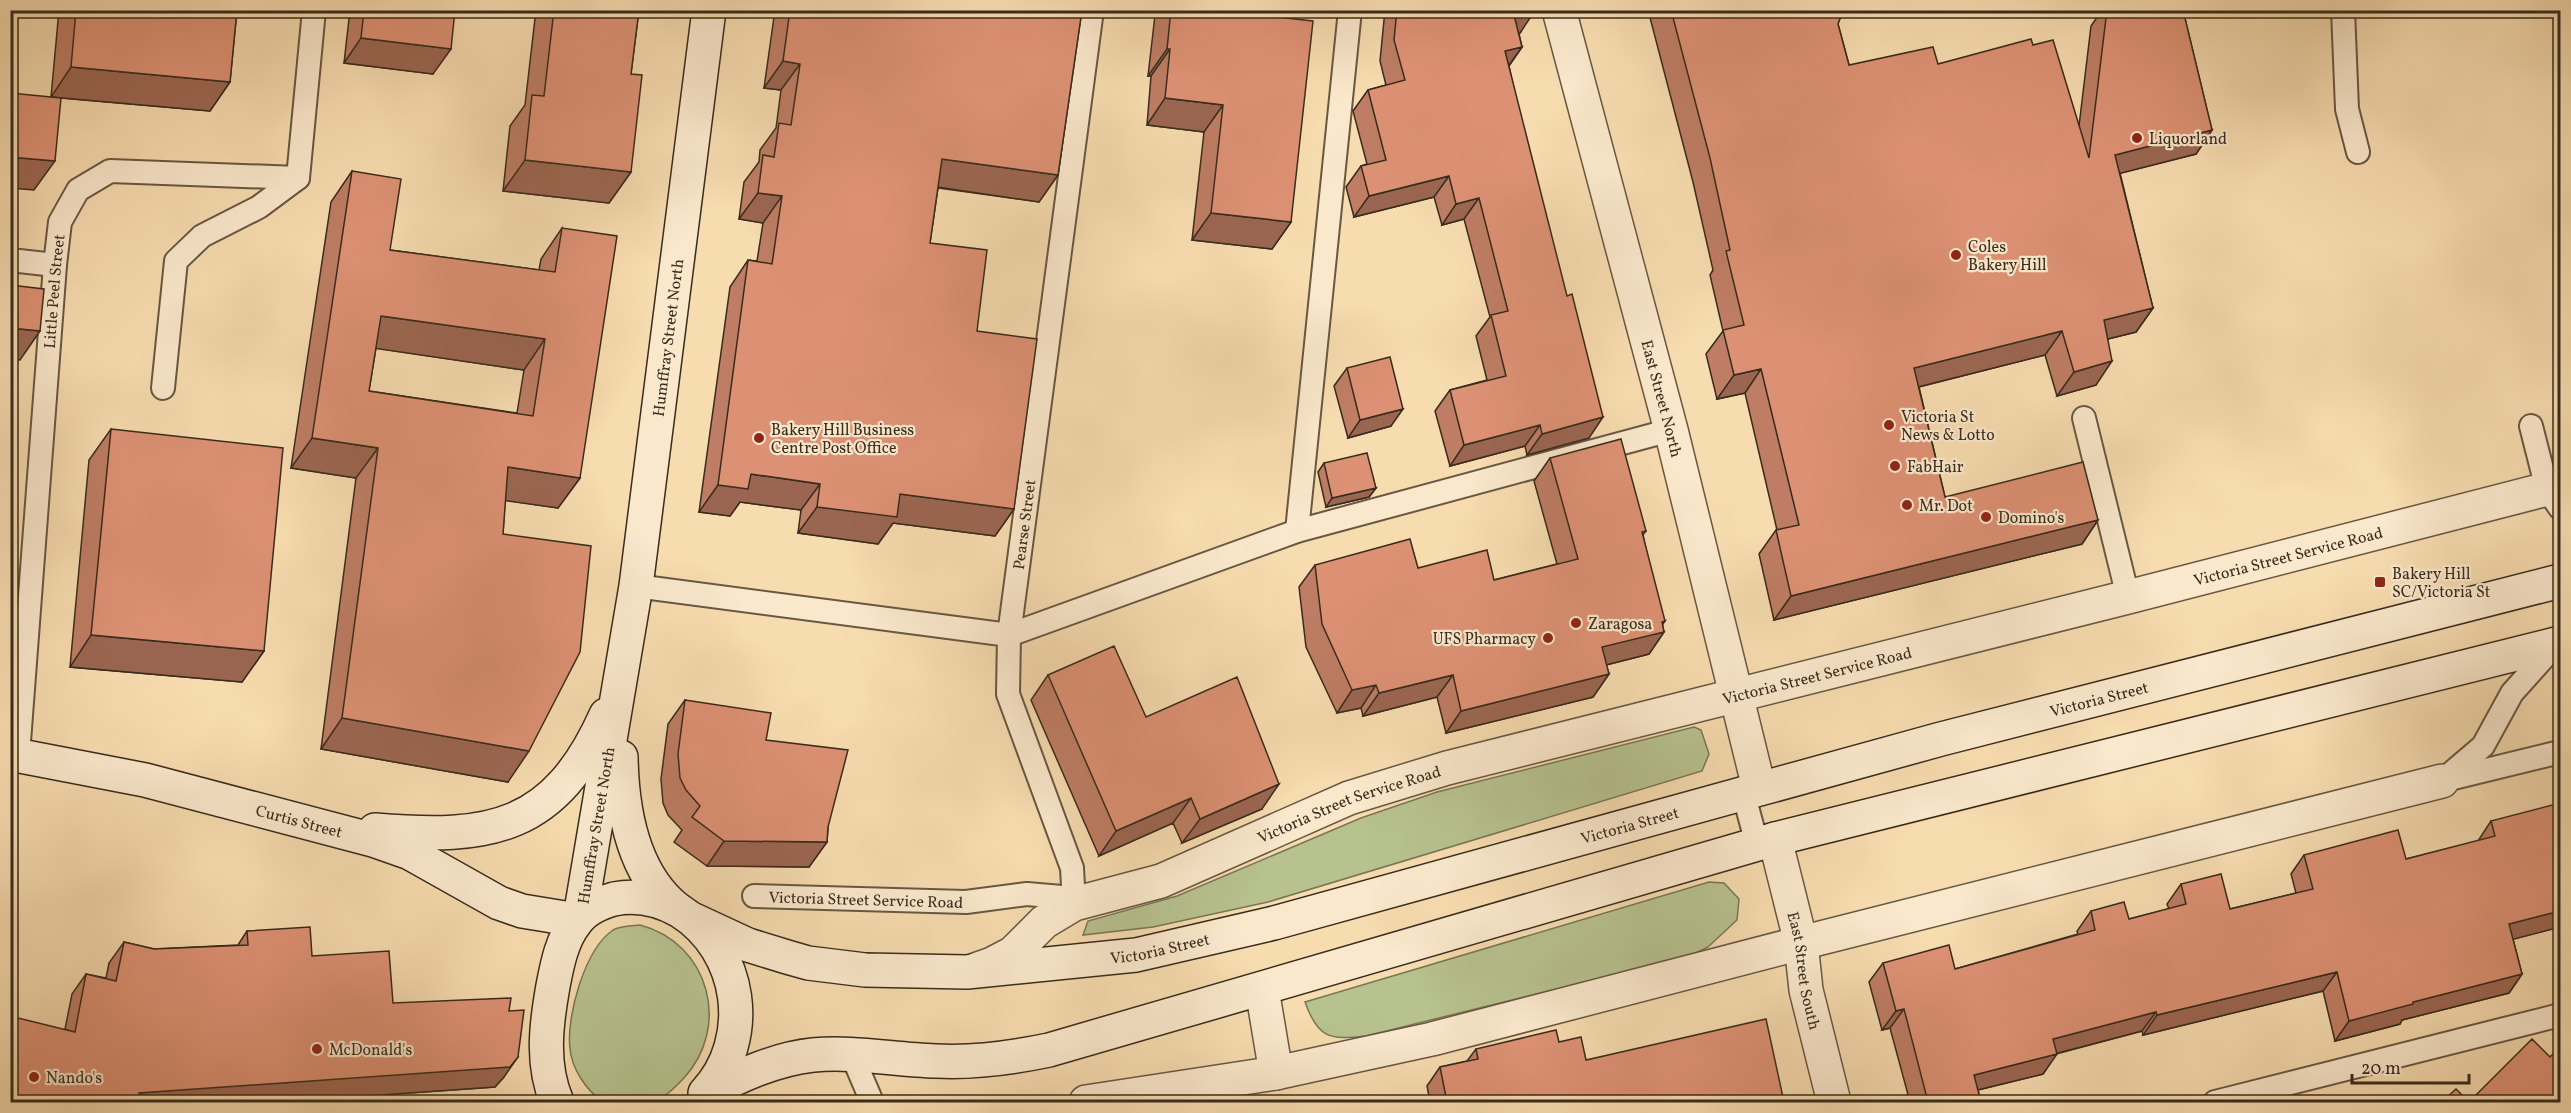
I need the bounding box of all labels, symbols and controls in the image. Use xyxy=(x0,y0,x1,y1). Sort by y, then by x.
place label: Liquorland xyxy=(2149,129,2227,151)
marker: Liquorland xyxy=(2130,131,2144,145)
street label: Little Peel Street xyxy=(40,233,72,349)
place label: Coles Bakery Hill xyxy=(1968,237,2047,277)
marker: Coles Bakery Hill xyxy=(1949,248,1963,262)
street label: Humffray Street North xyxy=(649,258,690,418)
street label: East Street North xyxy=(1634,338,1686,460)
place label: Victoria St News & Lotto xyxy=(1901,407,1995,447)
marker: Victoria St News & Lotto xyxy=(1882,418,1896,432)
place label: Bakery Hill Business Centre Post Office xyxy=(771,420,914,460)
marker: Bakery Hill Business Centre Post Office xyxy=(752,431,766,445)
place label: FabHair xyxy=(1907,457,1964,479)
marker: FabHair xyxy=(1888,459,1902,473)
street label: Pearse Street xyxy=(1009,478,1043,571)
place label: Mr. Dot xyxy=(1919,496,1973,518)
marker: Mr. Dot xyxy=(1900,498,1914,512)
place label: Domino's xyxy=(1998,508,2065,530)
marker: Domino's xyxy=(1979,510,1993,524)
street label: Victoria Street Service Road xyxy=(2192,523,2386,593)
place label: Bakery Hill SC/Victoria St xyxy=(2392,564,2491,604)
marker: Bakery Hill SC/Victoria St xyxy=(2373,575,2387,589)
place label: Zaragosa xyxy=(1588,614,1652,636)
marker: Zaragosa xyxy=(1569,616,1583,630)
place label: UFS Pharmacy xyxy=(1433,629,1536,651)
marker: UFS Pharmacy xyxy=(1541,631,1555,645)
street label: Victoria Street Service Road xyxy=(1720,643,1915,711)
street label: Victoria Street xyxy=(2048,677,2151,724)
street label: Humffray Street North xyxy=(573,745,622,906)
street label: Victoria Street Service Road xyxy=(1254,762,1444,850)
street label: Curtis Street xyxy=(253,801,345,845)
street label: Victoria Street xyxy=(1579,803,1682,851)
street label: Victoria Street Service Road xyxy=(768,887,963,915)
street label: East Street South xyxy=(1781,910,1825,1032)
street label: Victoria Street xyxy=(1109,929,1212,971)
place label: McDonald's xyxy=(329,1040,412,1062)
marker: McDonald's xyxy=(310,1042,324,1056)
scale bar xyxy=(2352,1047,2469,1085)
text: 20 m xyxy=(2361,1057,2401,1082)
place label: Nando's xyxy=(46,1068,102,1090)
marker: Nando's xyxy=(27,1070,41,1084)

